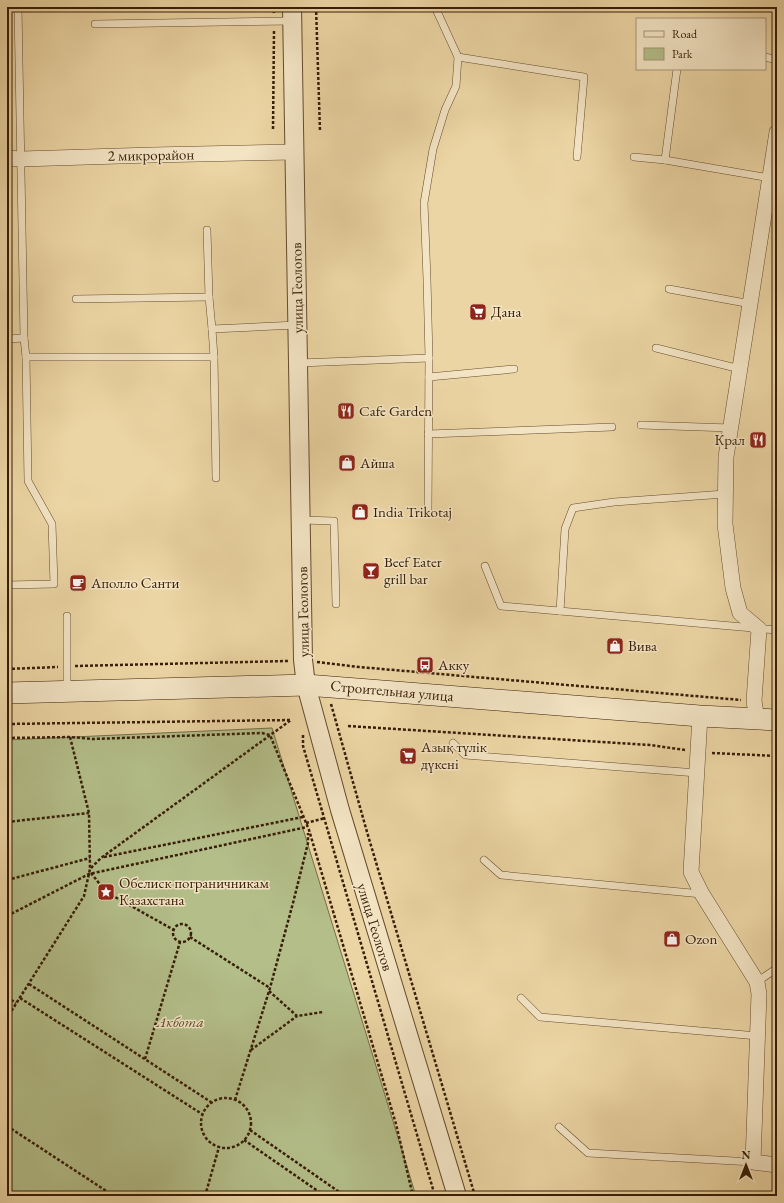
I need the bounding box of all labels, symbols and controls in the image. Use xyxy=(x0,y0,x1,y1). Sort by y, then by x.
legend xyxy=(636,18,766,70)
text: Road xyxy=(672,26,698,42)
text: Park xyxy=(672,46,693,62)
street label: 2 микрорайон xyxy=(108,144,195,165)
street label: улица Геологов xyxy=(286,242,307,334)
supermarket icon: Дана xyxy=(468,302,488,322)
place label: Дана xyxy=(491,302,521,321)
restaurant icon: Cafe Garden xyxy=(336,401,356,421)
place label: Cafe Garden xyxy=(359,401,432,420)
place label: Крал xyxy=(714,430,745,449)
restaurant icon: Крал xyxy=(748,430,768,450)
shop icon: Айша xyxy=(337,453,357,473)
place label: Айша xyxy=(359,453,395,472)
shop icon: India Trikotaj xyxy=(350,502,370,522)
place label: India Trikotaj xyxy=(373,502,452,521)
place label: Beef Eater grill bar xyxy=(384,552,442,588)
bar icon: Beef Eater grill bar xyxy=(361,561,381,581)
street label: улица Геологов xyxy=(292,566,313,658)
cafe icon: Аполло Санти xyxy=(68,573,88,593)
place label: Аполло Санти xyxy=(90,573,179,592)
shop icon: Вива xyxy=(605,636,625,656)
place label: Вива xyxy=(628,636,657,655)
bus stop icon: Акку xyxy=(415,655,435,675)
place label: Акку xyxy=(437,655,470,674)
street label: Строительная улица xyxy=(330,676,454,705)
place label: Азық түлік дүкені xyxy=(420,737,487,773)
supermarket icon: Азық түлік дүкені xyxy=(398,746,418,766)
place label: Обелиск пограничникам Казахстана xyxy=(119,873,269,909)
street label: улица Геологов xyxy=(353,881,398,973)
place icon: Обелиск пограничникам Казахстана xyxy=(96,882,116,902)
shop icon: Ozon xyxy=(662,929,682,949)
place label: Ozon xyxy=(685,929,718,948)
park label: Акбота xyxy=(155,1012,204,1031)
north arrow xyxy=(726,1145,766,1185)
text: N xyxy=(742,1148,751,1162)

